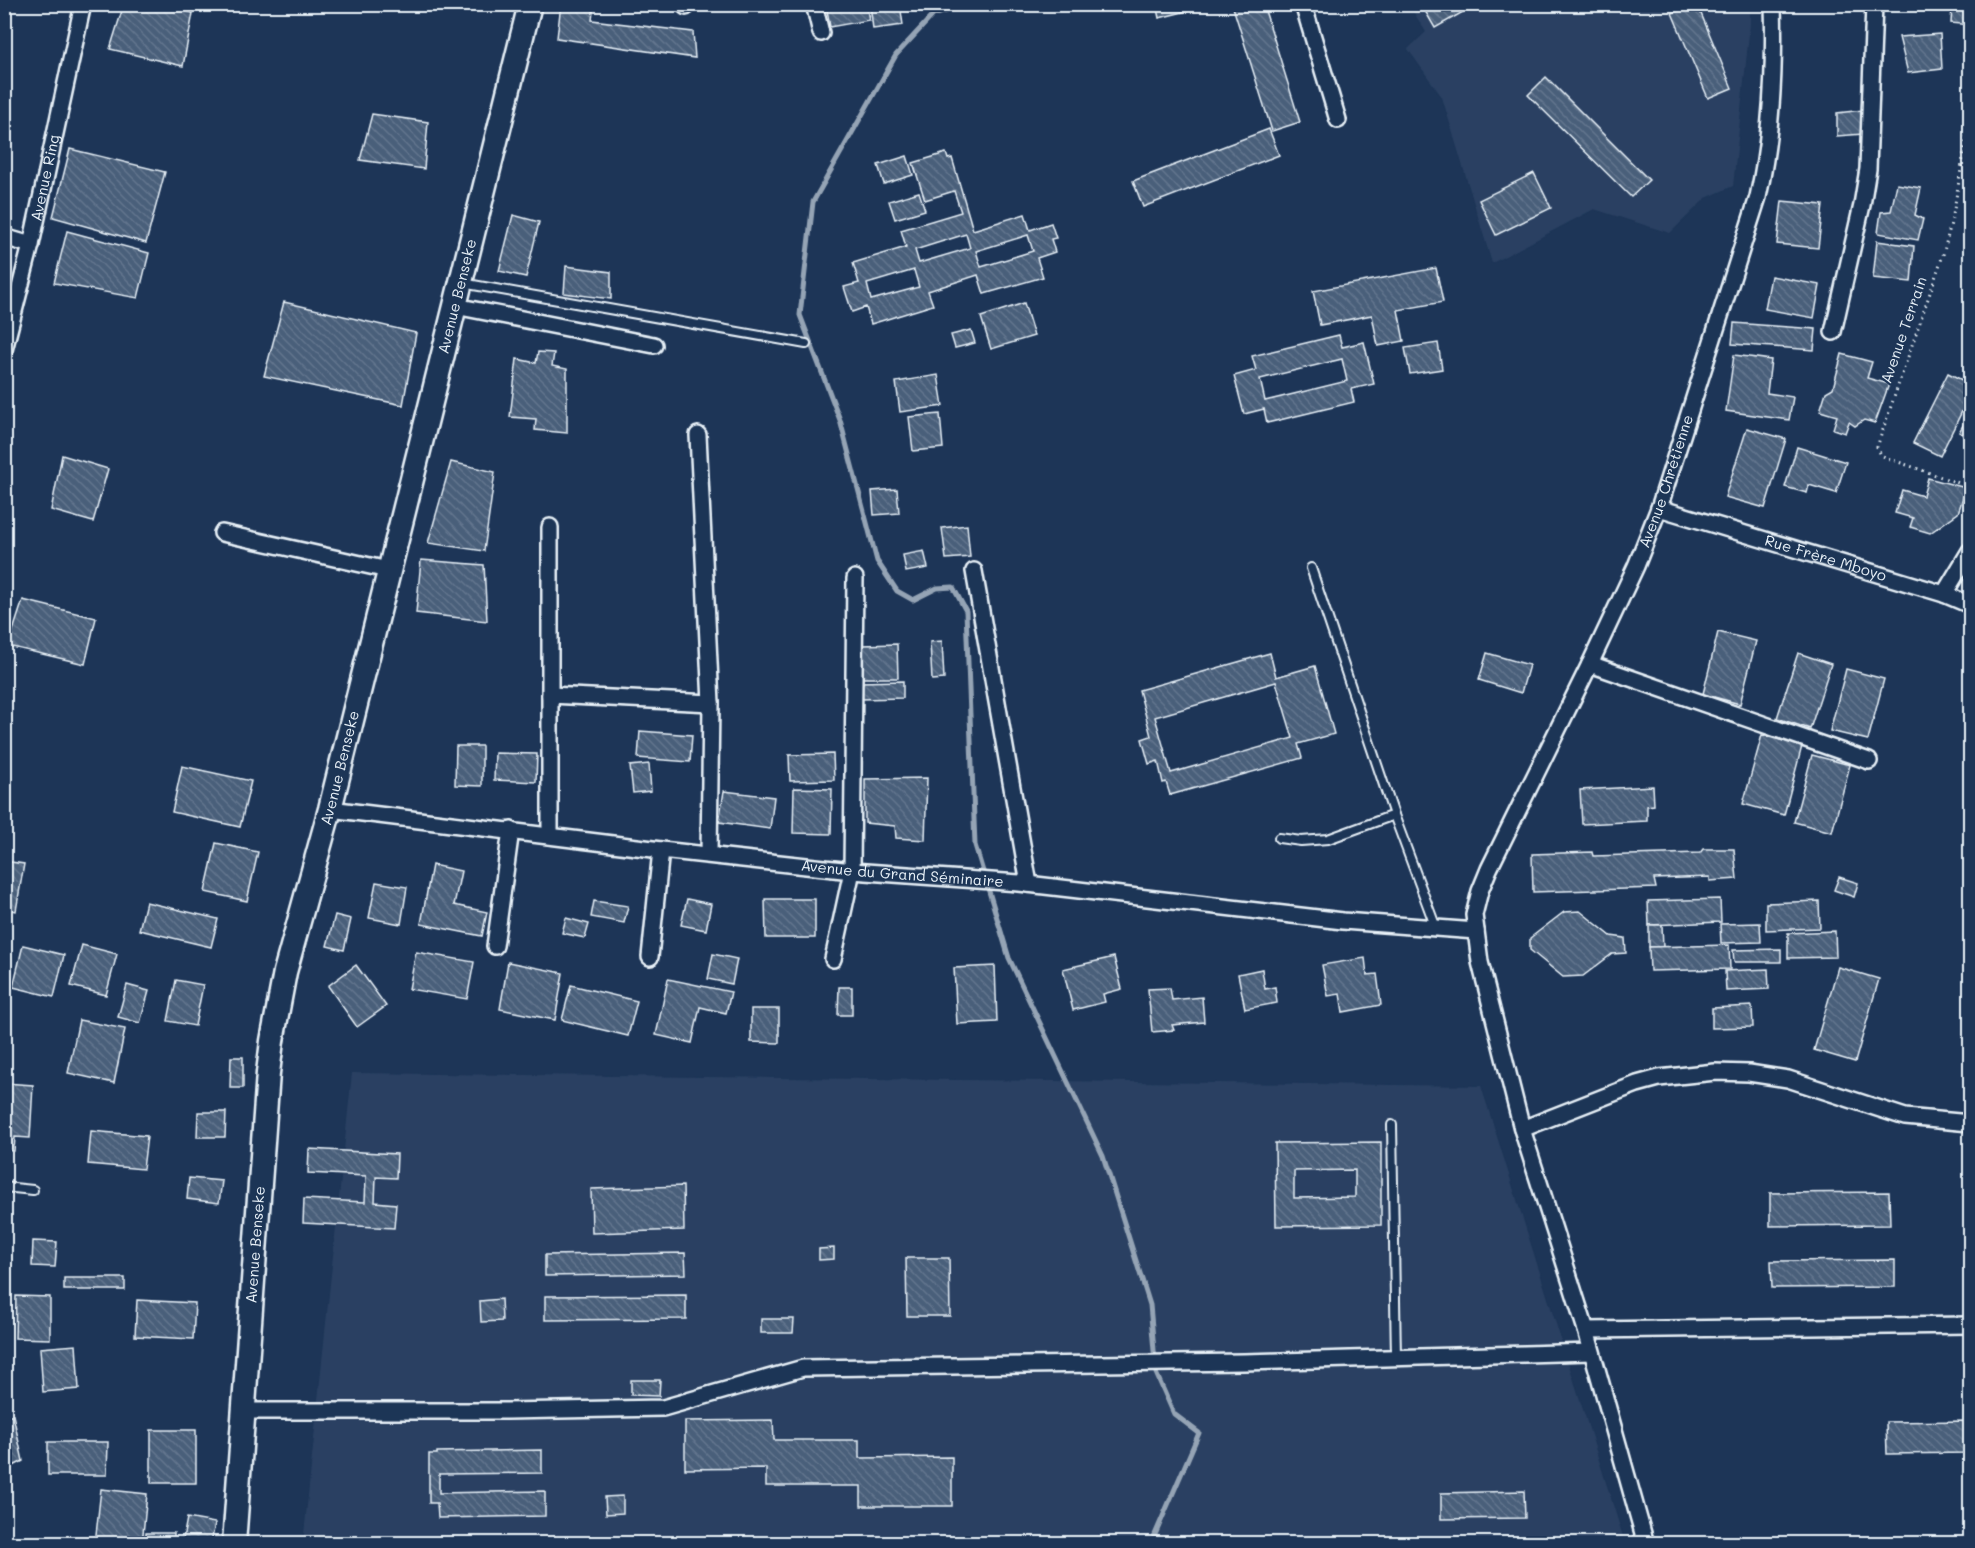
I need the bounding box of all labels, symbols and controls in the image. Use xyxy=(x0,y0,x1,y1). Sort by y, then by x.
street label: Avenue Ring xyxy=(25,132,64,223)
street label: Avenue Benseke xyxy=(433,237,480,356)
street label: Avenue Terrain xyxy=(1875,274,1931,386)
street label: Avenue Chrétienne xyxy=(1633,412,1697,550)
street label: Rue Frère Mboyo xyxy=(1763,530,1889,585)
street label: Avenue Benseke xyxy=(315,708,363,827)
street label: Avenue du Grand Séminaire xyxy=(800,854,1004,891)
street label: Avenue Benseke xyxy=(240,1185,269,1304)

